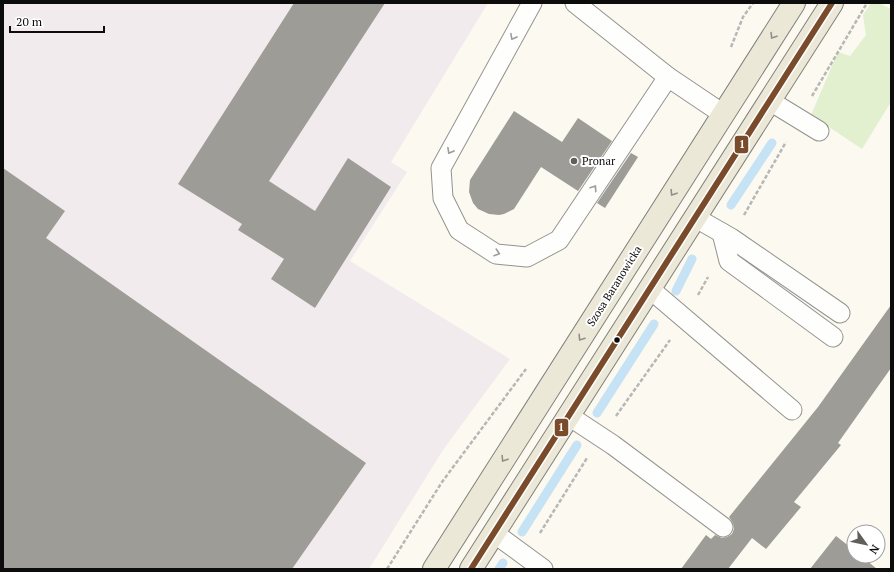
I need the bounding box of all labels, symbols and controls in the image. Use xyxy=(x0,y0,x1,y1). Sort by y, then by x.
scale bar xyxy=(10,8,104,34)
text: 20 m xyxy=(16,14,43,29)
one-way arrow xyxy=(770,32,778,39)
one-way arrow xyxy=(510,33,517,40)
line badge: 1 xyxy=(734,135,749,154)
text: 1 xyxy=(739,137,745,151)
one-way arrow xyxy=(448,147,455,154)
place label: Pronar xyxy=(582,154,616,168)
marker: Pronar xyxy=(569,156,579,166)
one-way arrow xyxy=(589,185,596,192)
one-way arrow xyxy=(670,189,678,196)
street label: Szosa Baranowicka xyxy=(584,243,645,329)
one-way arrow xyxy=(494,248,501,257)
one-way arrow xyxy=(578,334,586,341)
unlabelled marker xyxy=(612,335,622,345)
line badge: 1 xyxy=(554,418,569,437)
text: 1 xyxy=(558,420,564,434)
one-way arrow xyxy=(501,455,508,462)
north arrow xyxy=(846,524,886,564)
text: N xyxy=(866,542,883,557)

